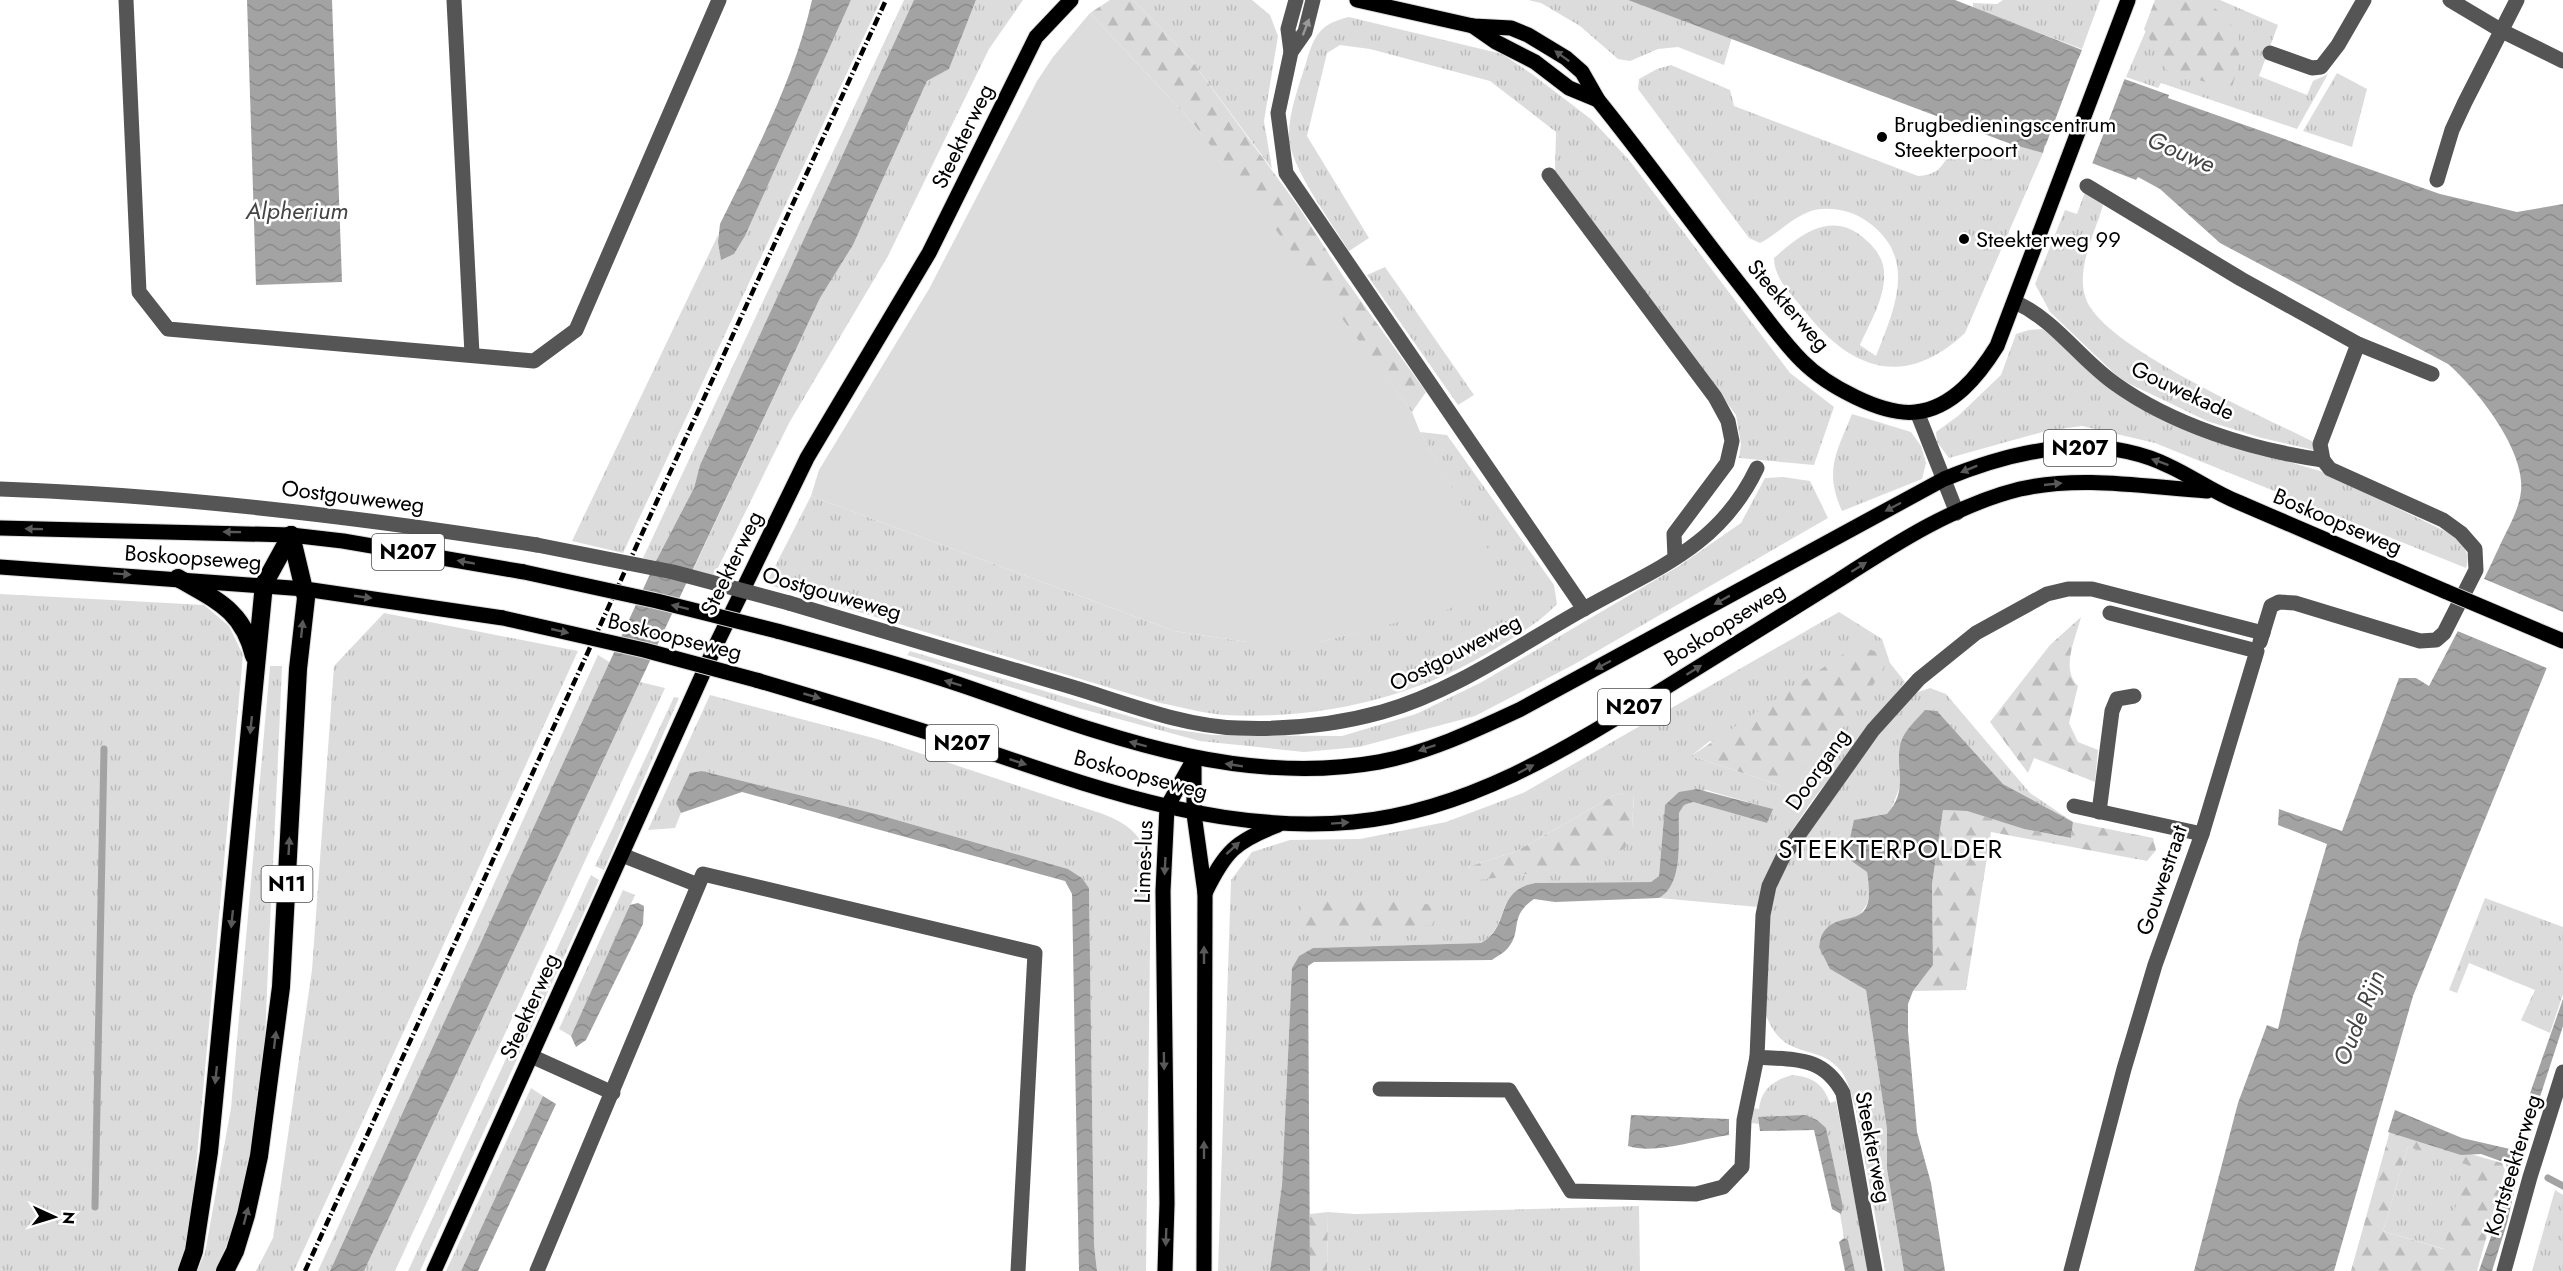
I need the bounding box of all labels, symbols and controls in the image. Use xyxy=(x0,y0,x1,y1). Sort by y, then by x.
one-way arrow xyxy=(1301,18,1311,36)
one-way arrow xyxy=(1554,50,1570,62)
street label: Steekterweg xyxy=(923,78,1001,194)
place label: Brugbedieningscentrum Steekterpoort xyxy=(1894,108,2117,165)
water label: Gouwe xyxy=(2142,122,2220,181)
marker: Brugbedieningscentrum Steekterpoort xyxy=(1875,130,1889,144)
water label: Alpherium xyxy=(245,193,348,228)
place label: Steekterweg 99 xyxy=(1976,223,2121,255)
marker: Steekterweg 99 xyxy=(1957,232,1971,246)
street label: Steekterweg xyxy=(1740,252,1838,358)
street label: Gouwekade xyxy=(2126,352,2240,428)
road number: N207 xyxy=(2044,430,2116,466)
one-way arrow xyxy=(2151,457,2169,467)
one-way arrow xyxy=(1960,464,1978,474)
street label: Oostgouweweg xyxy=(280,471,426,521)
one-way arrow xyxy=(2043,479,2062,489)
street label: Boskoopseweg xyxy=(2268,479,2408,563)
one-way arrow xyxy=(1884,502,1901,512)
street label: Steekterweg xyxy=(692,505,770,621)
one-way arrow xyxy=(24,524,43,533)
one-way arrow xyxy=(223,527,242,537)
road number: N207 xyxy=(372,534,444,570)
street label: Boskoopseweg xyxy=(123,536,263,578)
one-way arrow xyxy=(457,557,476,566)
street label: Oostgouweweg xyxy=(758,558,906,628)
one-way arrow xyxy=(1851,561,1867,572)
one-way arrow xyxy=(113,570,132,579)
street label: Boskoopseweg xyxy=(1657,574,1791,674)
one-way arrow xyxy=(354,592,373,601)
one-way arrow xyxy=(1713,595,1730,605)
one-way arrow xyxy=(670,601,689,611)
street label: Boskoopseweg xyxy=(604,604,746,668)
street label: Oostgouweweg xyxy=(1384,605,1526,699)
one-way arrow xyxy=(297,619,307,638)
one-way arrow xyxy=(551,627,570,637)
one-way arrow xyxy=(1594,660,1611,670)
one-way arrow xyxy=(1686,665,1702,676)
one-way arrow xyxy=(944,678,962,687)
road number: N207 xyxy=(1598,689,1670,725)
one-way arrow xyxy=(803,692,821,701)
one-way arrow xyxy=(246,715,256,734)
street label: Doorgang xyxy=(1777,722,1857,816)
road number: N207 xyxy=(926,725,998,761)
one-way arrow xyxy=(1129,738,1147,748)
street label: Boskoopseweg xyxy=(1070,741,1212,807)
one-way arrow xyxy=(1418,743,1436,753)
one-way arrow xyxy=(1009,757,1027,767)
one-way arrow xyxy=(1225,760,1244,769)
one-way arrow xyxy=(1518,764,1535,774)
one-way arrow xyxy=(1330,818,1349,828)
street label: Limes-lus xyxy=(1126,820,1160,904)
street label: Gouwestraat xyxy=(2127,820,2195,939)
district label: STEEKTERPOLDER xyxy=(1778,830,2004,868)
one-way arrow xyxy=(284,836,293,855)
one-way arrow xyxy=(1226,841,1241,855)
one-way arrow xyxy=(1160,856,1169,875)
road number: N11 xyxy=(262,866,312,902)
one-way arrow xyxy=(227,909,237,928)
one-way arrow xyxy=(1199,946,1209,965)
street label: Steekterweg xyxy=(491,948,567,1064)
water label: Oude Rijn xyxy=(2324,965,2394,1071)
one-way arrow xyxy=(270,1031,279,1050)
one-way arrow xyxy=(1160,1051,1169,1070)
one-way arrow xyxy=(211,1065,221,1084)
street label: Steekterweg xyxy=(1848,1088,1900,1206)
street label: Kortsteekterweg xyxy=(2475,1090,2549,1240)
one-way arrow xyxy=(1199,1141,1209,1160)
north arrow xyxy=(24,1187,84,1247)
one-way arrow xyxy=(241,1207,251,1226)
text: N xyxy=(57,1211,80,1225)
one-way arrow xyxy=(1161,1227,1170,1246)

